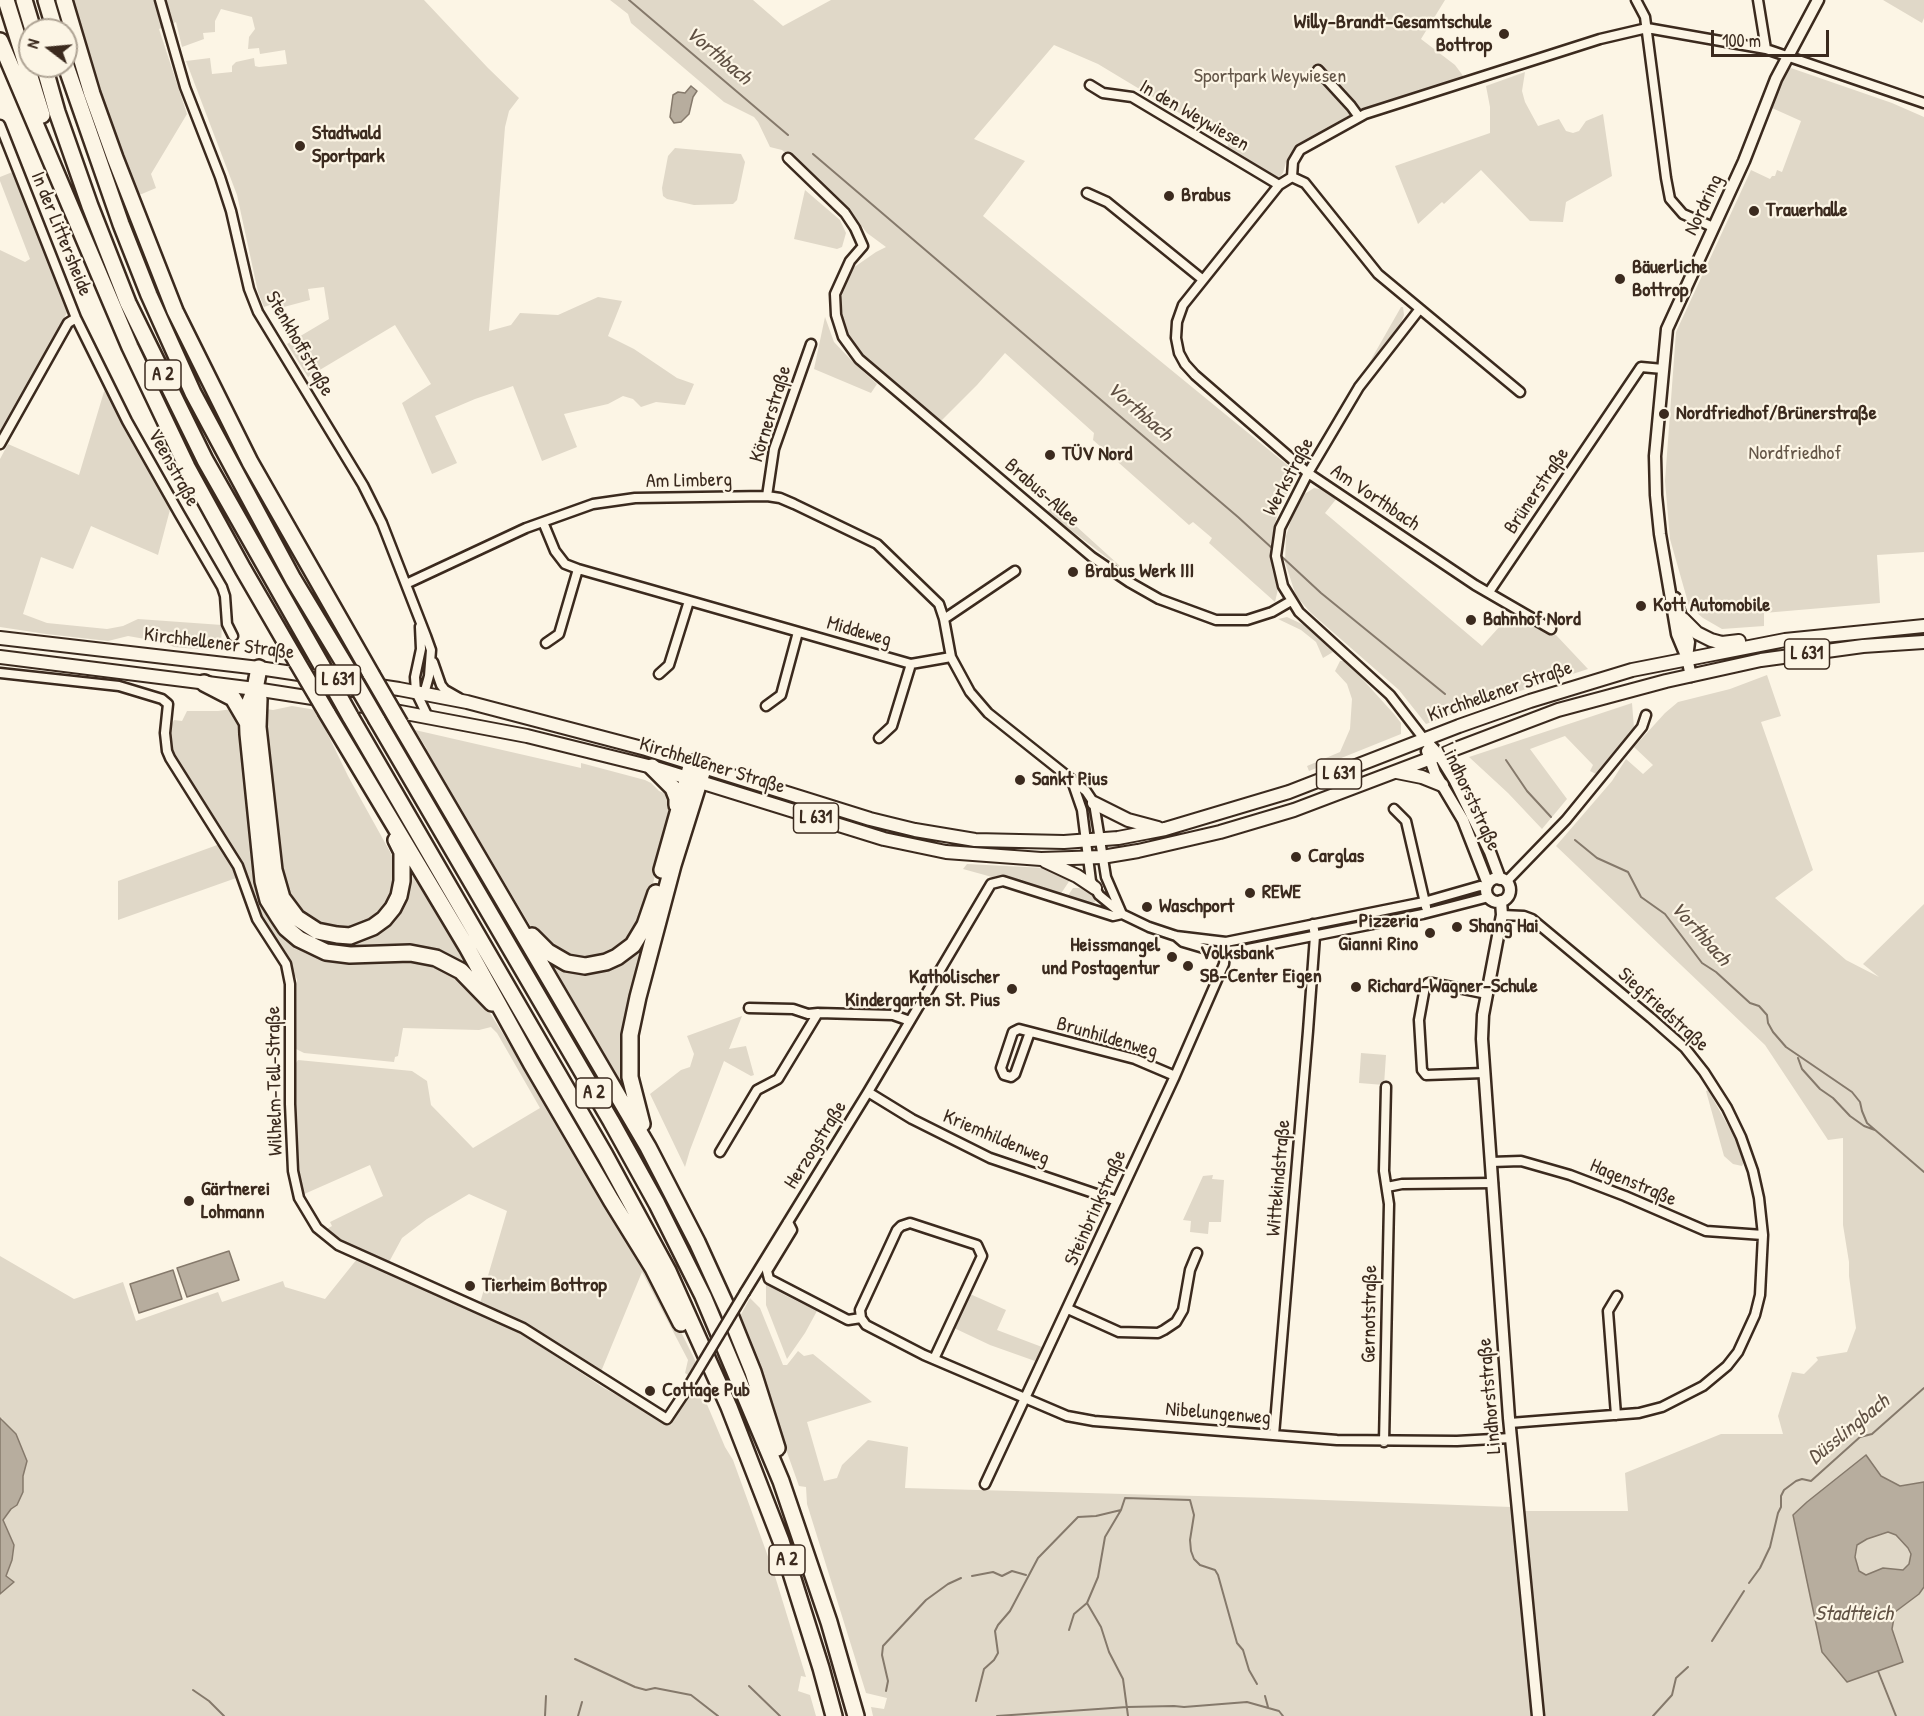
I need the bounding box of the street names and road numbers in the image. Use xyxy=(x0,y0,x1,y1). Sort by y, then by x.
street label: In den Weywiesen xyxy=(1135,75,1253,157)
street label: In der Littersheide xyxy=(25,168,97,300)
street label: Nordring xyxy=(1680,171,1728,239)
street label: Stenkhoffstraße xyxy=(259,287,339,401)
road number: A 2 xyxy=(145,360,181,390)
street label: Körnerstraße xyxy=(745,363,797,465)
street label: Veenstraße xyxy=(142,425,204,511)
street label: Werkstraße xyxy=(1258,434,1320,520)
street label: Brünerstraße xyxy=(1499,443,1575,539)
street label: Brabus-Allee xyxy=(999,454,1085,532)
street label: Am Vorthbach xyxy=(1326,459,1424,537)
street label: Am Limberg xyxy=(646,468,732,494)
street label: Middeweg xyxy=(824,611,894,653)
street label: Kirchhellener Straße xyxy=(143,623,295,665)
road number: L 631 xyxy=(1784,639,1830,669)
street label: Kirchhellener Straße xyxy=(1425,656,1575,728)
road number: L 631 xyxy=(316,665,360,695)
street label: Kirchhellener Straße xyxy=(636,732,788,800)
street label: Lindhorststraße xyxy=(1435,739,1505,855)
road number: L 631 xyxy=(1316,759,1362,789)
road number: L 631 xyxy=(794,803,838,833)
street label: Siegfriedstraße xyxy=(1612,963,1714,1057)
street label: Wilhelm-Tell-Straße xyxy=(262,1006,288,1156)
street label: Brunhildenweg xyxy=(1054,1012,1160,1064)
road number: A 2 xyxy=(576,1078,612,1108)
street label: Herzogstraße xyxy=(780,1097,852,1193)
street label: Kriemhildenweg xyxy=(939,1105,1053,1171)
street label: Wittekindstraße xyxy=(1262,1119,1296,1237)
street label: Steinbrinkstraße xyxy=(1060,1146,1132,1270)
street label: Hagenstraße xyxy=(1586,1154,1680,1212)
street label: Gernotstraße xyxy=(1357,1265,1383,1363)
street label: Lindhorststraße xyxy=(1473,1337,1507,1455)
street label: Nibelungenweg xyxy=(1164,1397,1272,1431)
road number: A 2 xyxy=(769,1545,805,1575)

